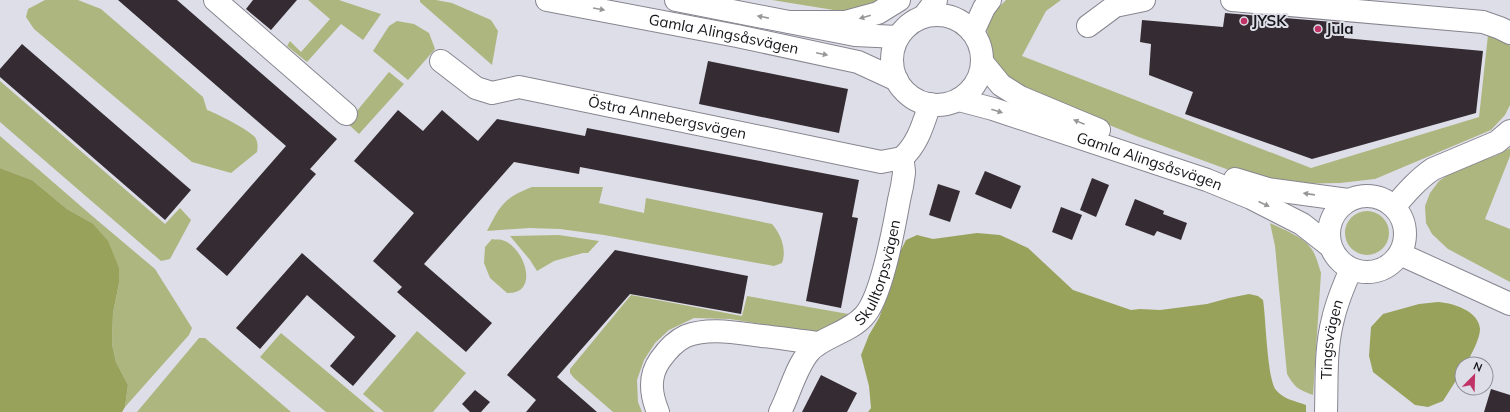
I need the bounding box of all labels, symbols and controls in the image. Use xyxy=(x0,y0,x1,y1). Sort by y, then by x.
one-way arrow xyxy=(593,6,605,12)
street label: Gamla Alingsåsvägen xyxy=(647,9,801,58)
place label: JYSK xyxy=(1252,11,1287,30)
one-way arrow xyxy=(757,13,769,19)
one-way arrow xyxy=(858,14,870,20)
marker: JYSK xyxy=(1239,16,1249,26)
place label: Jula xyxy=(1326,19,1354,38)
marker: Jula xyxy=(1313,24,1323,34)
one-way arrow xyxy=(816,52,828,58)
street label: Östra Annebergsvägen xyxy=(586,92,748,143)
one-way arrow xyxy=(991,108,1003,114)
one-way arrow xyxy=(1073,119,1085,125)
street label: Gamla Alingsåsvägen xyxy=(1074,127,1225,194)
one-way arrow xyxy=(1303,191,1316,197)
one-way arrow xyxy=(1259,202,1271,208)
street label: Skulltorpsvägen xyxy=(850,218,904,329)
street label: Tingsvägen xyxy=(1316,297,1347,380)
north arrow xyxy=(1454,356,1494,396)
text: N xyxy=(1471,359,1484,375)

